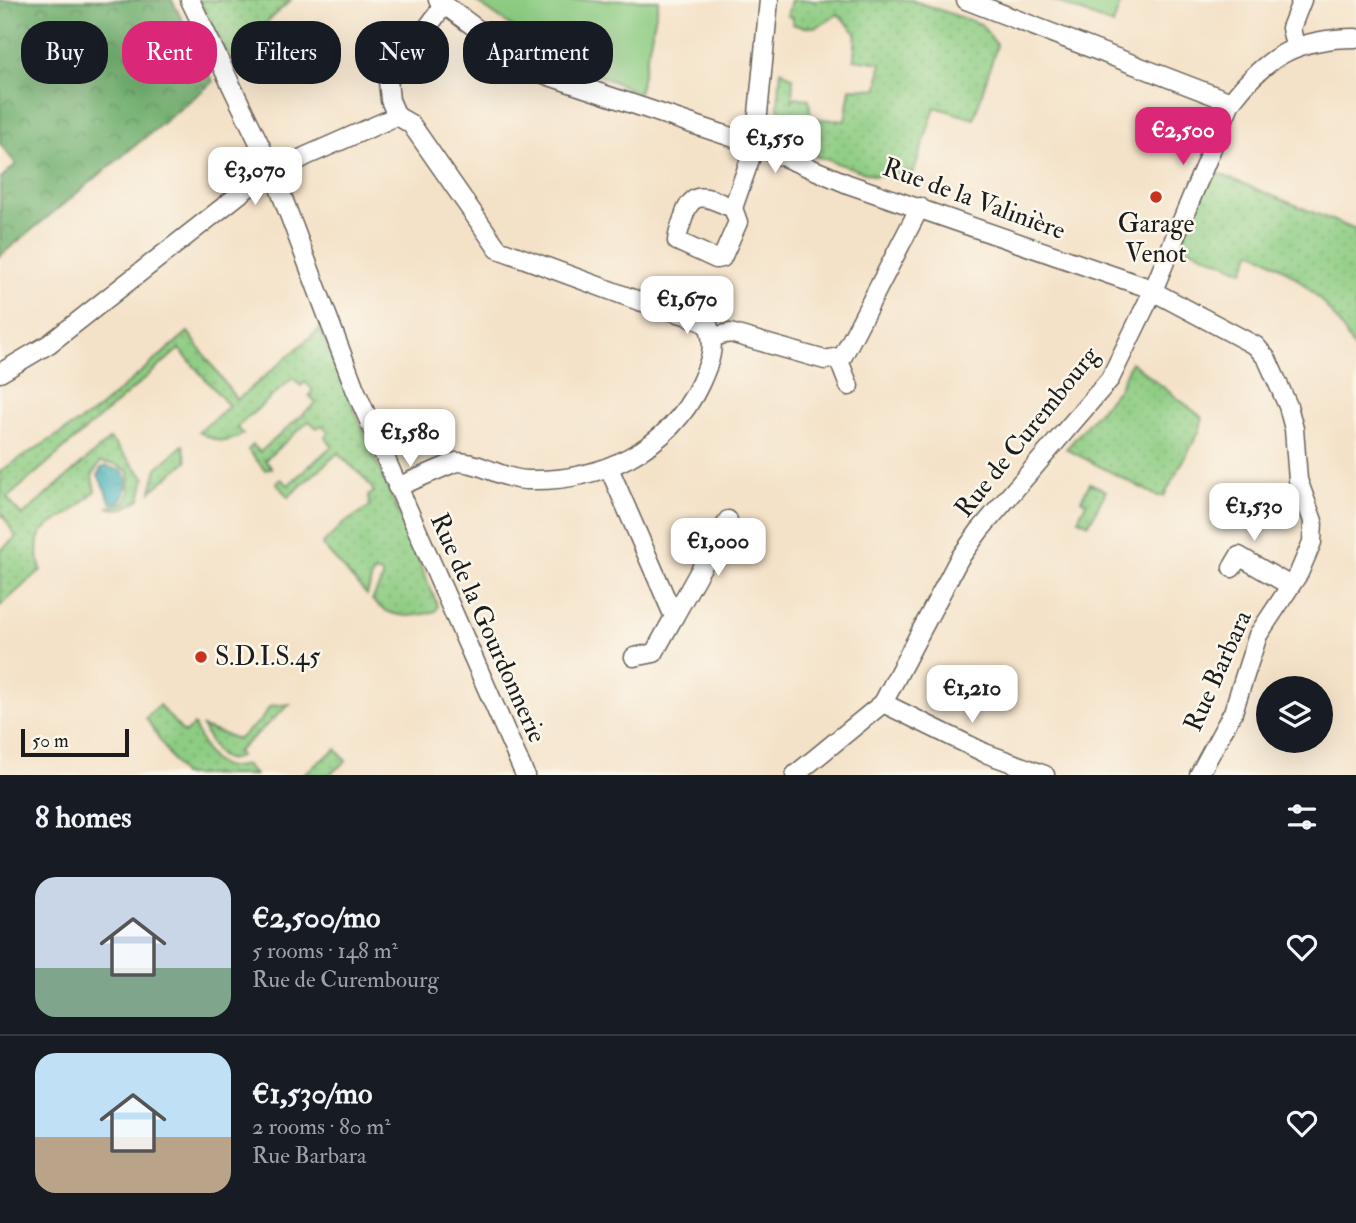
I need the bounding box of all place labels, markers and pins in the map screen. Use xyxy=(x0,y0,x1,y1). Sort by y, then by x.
pin: €2,500 xyxy=(1126,108,1240,167)
pin: €1,550 xyxy=(718,116,832,175)
pin: €3,070 xyxy=(198,148,312,207)
marker: Garage Venot xyxy=(1148,189,1164,205)
place label: Garage Venot xyxy=(1118,208,1194,270)
pin: €1,670 xyxy=(630,276,744,336)
pin: €1,580 xyxy=(353,410,467,469)
pin: €1,530 xyxy=(1197,484,1311,543)
pin: €1,000 xyxy=(661,518,775,578)
place label: S.D.I.S.45 xyxy=(215,641,321,673)
marker: S.D.I.S.45 xyxy=(193,649,209,665)
pin: €1,210 xyxy=(915,666,1029,725)

